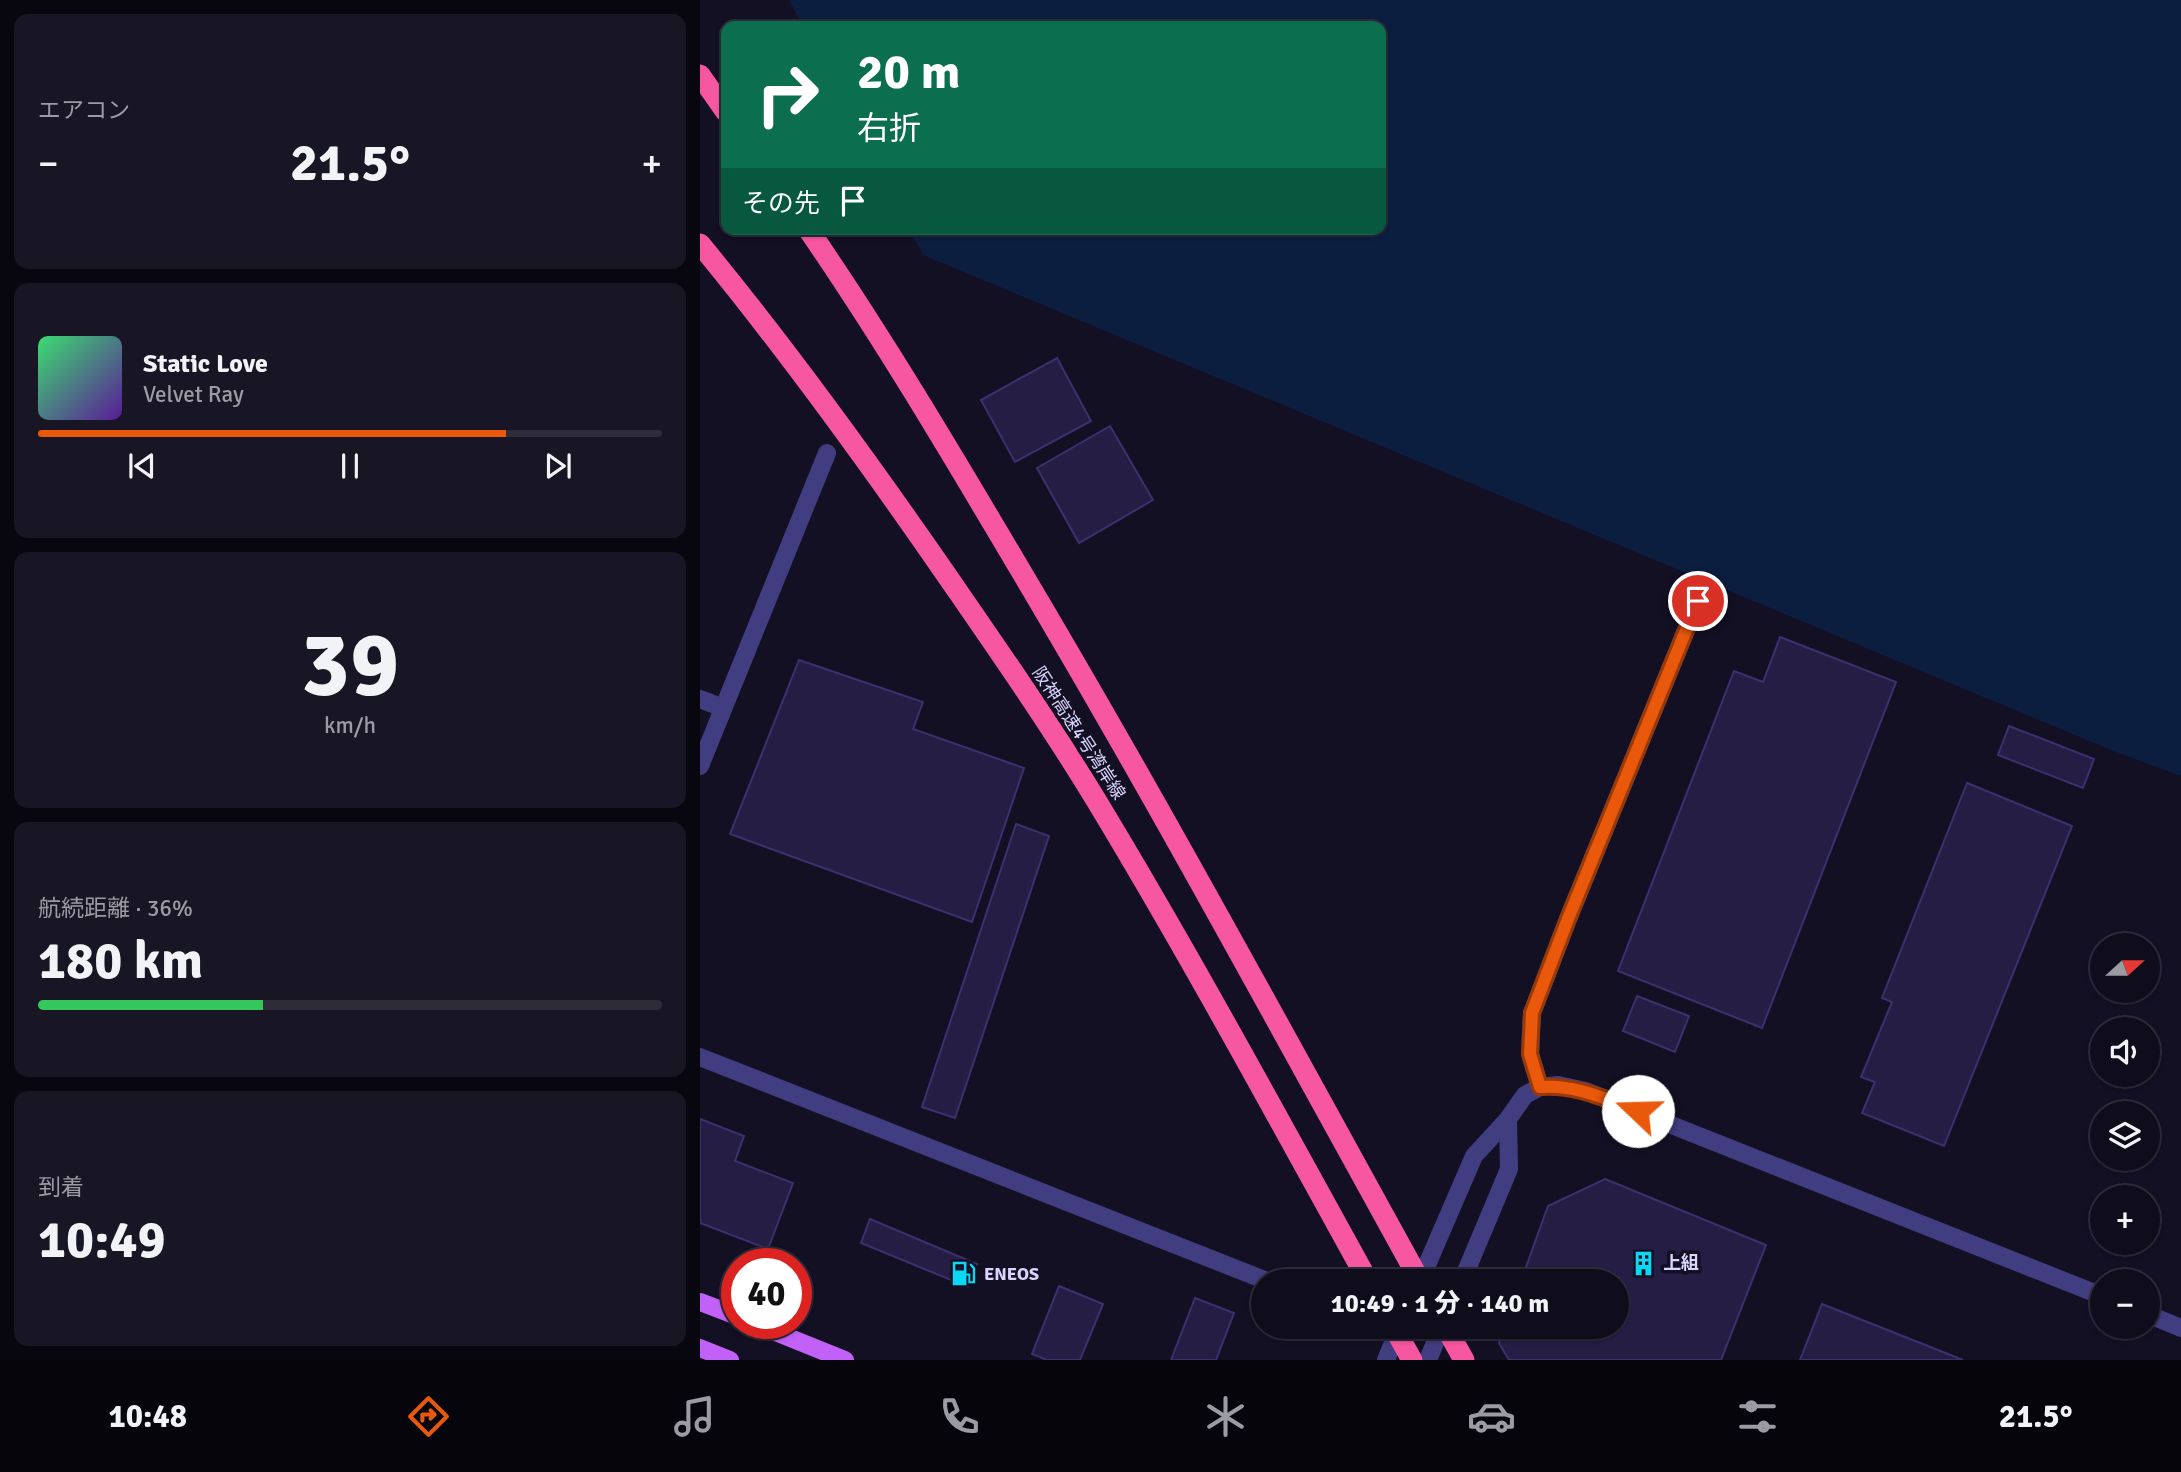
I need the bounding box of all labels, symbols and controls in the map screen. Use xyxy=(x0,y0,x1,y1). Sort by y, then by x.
text: 20 m xyxy=(857,42,960,102)
icon: right xyxy=(742,49,833,140)
text: エアコン xyxy=(38,96,130,125)
text: 右折 xyxy=(857,109,921,148)
text: 21.5° xyxy=(290,131,410,195)
text: − xyxy=(38,140,59,187)
text: + xyxy=(641,140,662,187)
icon: arrive xyxy=(834,182,872,220)
text: その先 xyxy=(742,188,820,220)
text: Static Love xyxy=(143,348,268,380)
text: Velvet Ray xyxy=(143,380,244,409)
icon: previous xyxy=(123,447,161,485)
icon: pause xyxy=(331,447,369,485)
icon: next xyxy=(539,447,577,485)
pin xyxy=(1668,571,1728,631)
icon: arrive xyxy=(1679,582,1717,620)
text: 39 xyxy=(301,609,399,722)
street label: 阪神高速4号湾岸線 xyxy=(1028,663,1130,803)
text: km/h xyxy=(324,711,376,740)
text: 航続距離 · 36% xyxy=(38,894,193,923)
text: 180 km xyxy=(38,929,203,993)
north arrow xyxy=(2090,933,2160,1003)
map controls xyxy=(2090,933,2160,1339)
button: sound xyxy=(2090,1017,2160,1087)
position arrow xyxy=(1601,1074,1675,1148)
button: layers xyxy=(2090,1101,2160,1171)
text: 到着 xyxy=(38,1173,84,1202)
button: + xyxy=(2090,1185,2160,1255)
text: 10:49 xyxy=(38,1208,166,1272)
speed limit sign: 40 xyxy=(721,1248,812,1339)
building icon: 上組 xyxy=(1629,1249,1657,1277)
place label: 上組 xyxy=(1663,1252,1699,1274)
fuel station icon: ENEOS xyxy=(950,1260,978,1288)
place label: ENEOS xyxy=(984,1263,1039,1285)
button: − xyxy=(2090,1269,2160,1339)
text: 10:49 · 1 分 · 140 m xyxy=(1331,1288,1549,1320)
icon: directions xyxy=(404,1392,453,1441)
icon: music xyxy=(670,1392,719,1441)
icon: phone xyxy=(935,1392,984,1441)
icon: climate xyxy=(1201,1392,1250,1441)
icon: car xyxy=(1467,1392,1516,1441)
icon: filters xyxy=(1733,1392,1782,1441)
text: 10:48 xyxy=(108,1397,187,1436)
text: 21.5° xyxy=(1999,1397,2073,1436)

